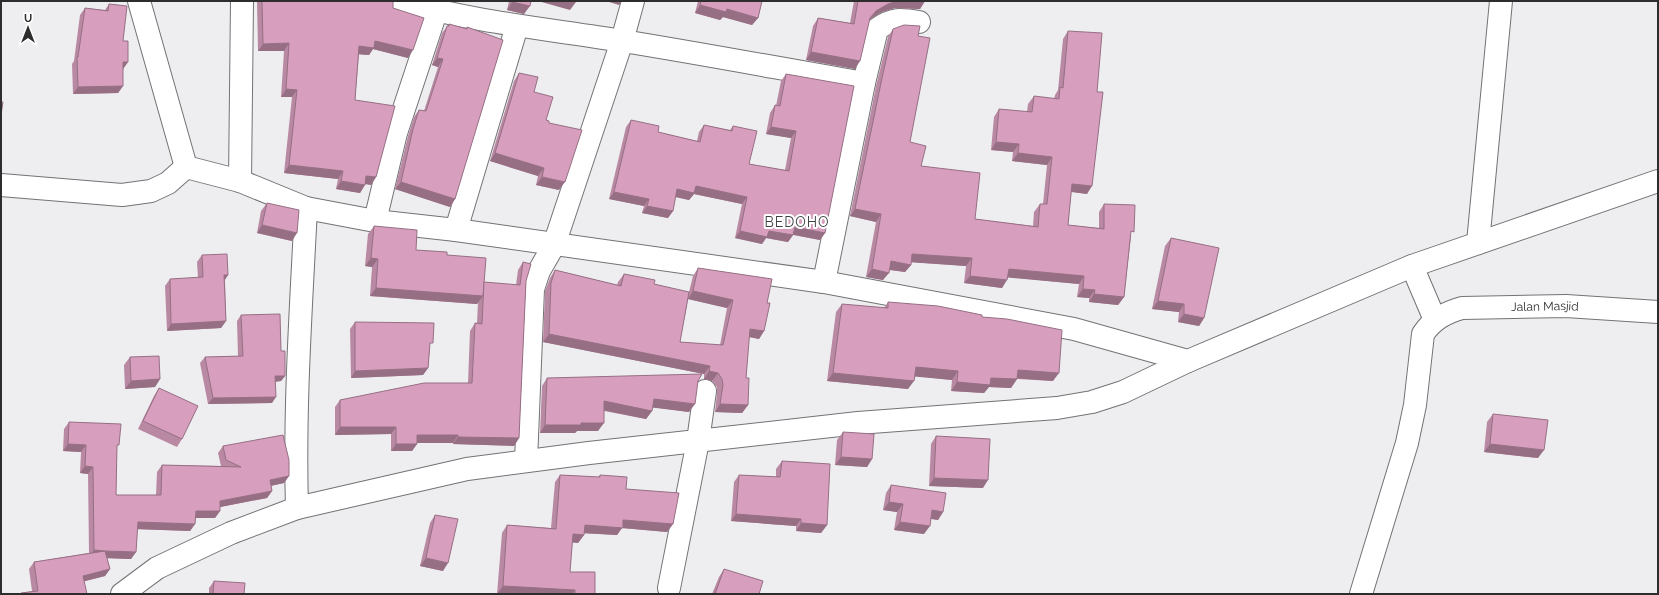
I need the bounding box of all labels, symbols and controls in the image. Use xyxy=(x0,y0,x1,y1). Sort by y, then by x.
north arrow xyxy=(8,8,48,48)
text: U xyxy=(24,12,32,25)
district label: BEDOHO xyxy=(764,214,830,230)
street label: Jalan Masjid xyxy=(1511,299,1579,314)

